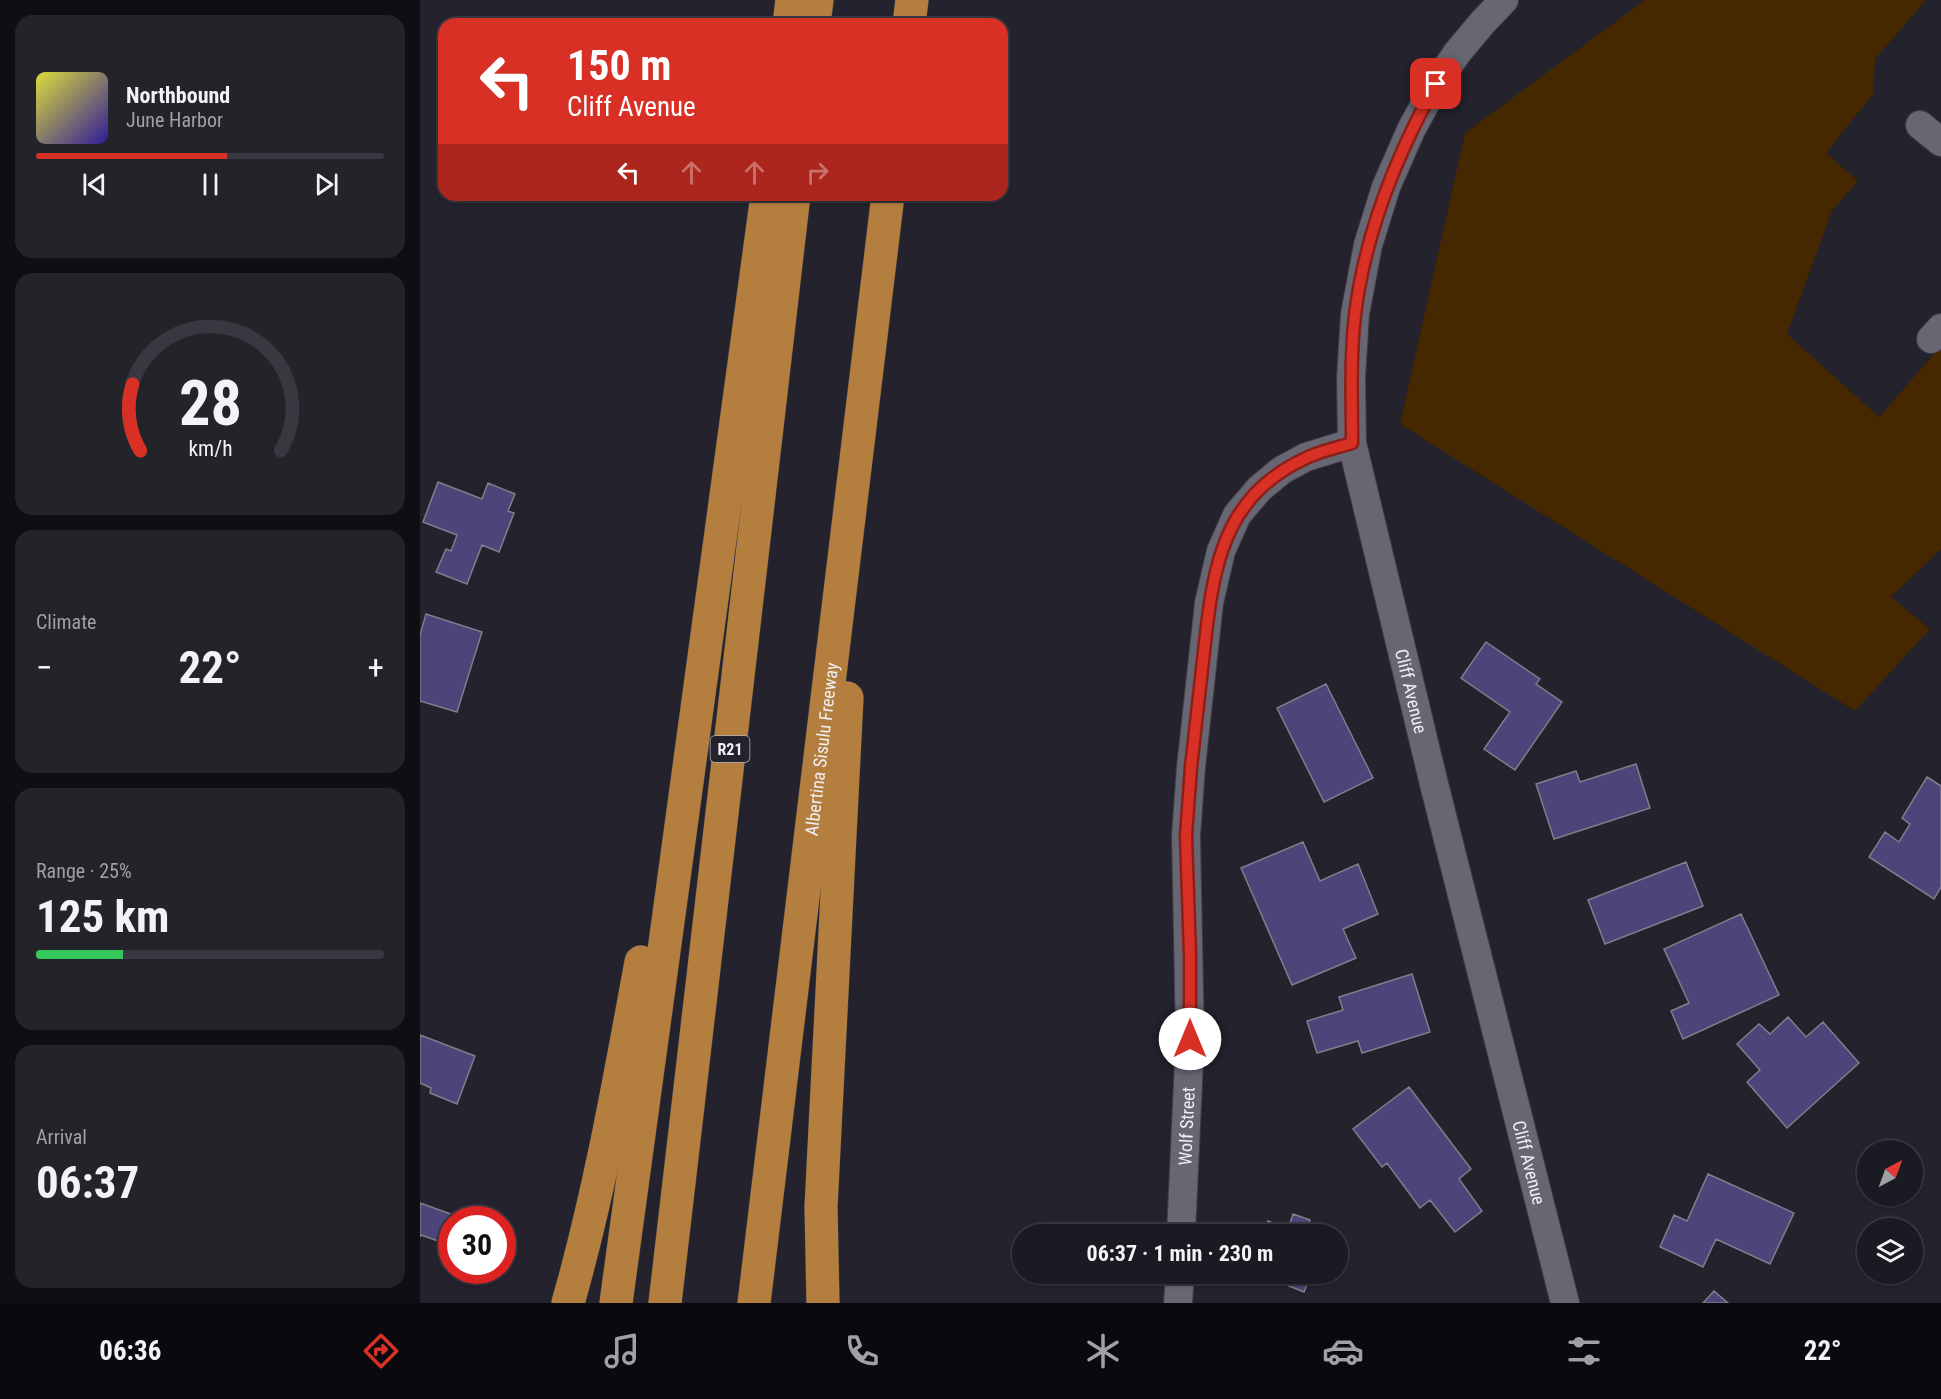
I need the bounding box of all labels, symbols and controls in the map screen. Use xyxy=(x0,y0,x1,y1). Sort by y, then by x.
text: 150 m xyxy=(567,41,672,90)
icon: left xyxy=(468,42,546,120)
pin xyxy=(1410,58,1461,109)
icon: arrive xyxy=(1419,67,1452,100)
text: Northbound xyxy=(126,83,230,108)
text: Cliff Avenue xyxy=(567,91,696,123)
text: June Harbor xyxy=(126,108,223,132)
icon: left xyxy=(612,156,645,189)
icon: ahead xyxy=(675,156,708,189)
icon: ahead xyxy=(738,156,771,189)
icon: right xyxy=(801,156,834,189)
icon: previous xyxy=(78,168,111,201)
icon: pause xyxy=(194,168,227,201)
icon: next xyxy=(310,168,343,201)
text: 28 xyxy=(178,367,242,440)
text: km/h xyxy=(188,436,232,461)
text: Climate xyxy=(36,610,96,634)
text: 22° xyxy=(179,641,242,694)
street label: Cliff Avenue xyxy=(1391,647,1432,735)
text: − xyxy=(36,648,53,687)
text: + xyxy=(368,648,384,687)
street label: Albertina Sisulu Freeway xyxy=(800,661,842,837)
road number: R21 xyxy=(710,736,750,762)
text: Range · 25% xyxy=(36,859,132,883)
text: 125 km xyxy=(36,890,169,943)
position arrow xyxy=(1158,1007,1222,1071)
street label: Wolf Street xyxy=(1174,1086,1198,1166)
street label: Cliff Avenue xyxy=(1509,1118,1550,1207)
text: Arrival xyxy=(36,1125,87,1149)
north arrow xyxy=(1857,1140,1923,1206)
map controls xyxy=(1857,1140,1923,1284)
text: 06:37 xyxy=(36,1156,139,1209)
speed limit sign: 30 xyxy=(438,1206,516,1284)
button: layers xyxy=(1857,1218,1923,1284)
text: 06:37 · 1 min · 230 m xyxy=(1087,1241,1273,1266)
icon: directions xyxy=(360,1330,402,1372)
icon: music xyxy=(601,1330,643,1372)
icon: phone xyxy=(841,1330,883,1372)
icon: climate xyxy=(1082,1330,1124,1372)
icon: car xyxy=(1322,1330,1364,1372)
icon: filters xyxy=(1563,1330,1605,1372)
text: 06:36 xyxy=(99,1335,161,1367)
text: 22° xyxy=(1804,1335,1842,1367)

